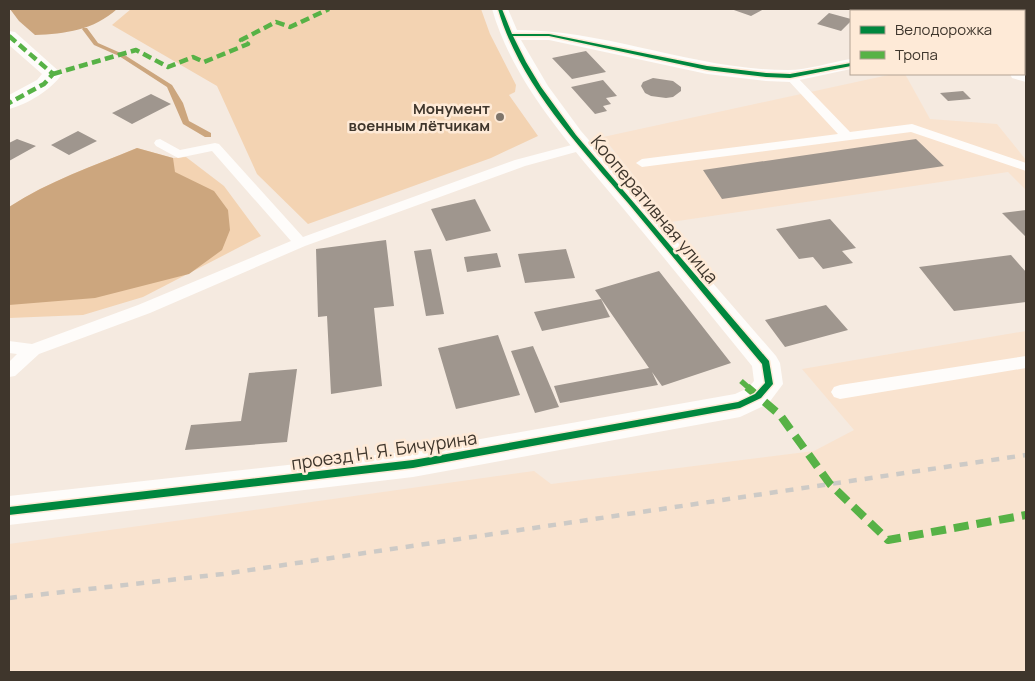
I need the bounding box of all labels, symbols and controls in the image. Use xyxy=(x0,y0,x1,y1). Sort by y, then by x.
legend xyxy=(850,10,1025,75)
text: Велодорожка xyxy=(895,19,992,40)
text: Тропа xyxy=(895,44,938,65)
place label: Монумент военным лётчикам xyxy=(349,98,490,136)
marker: Монумент военным лётчикам xyxy=(494,111,506,123)
street label: Кооперативная улица xyxy=(586,130,724,288)
street label: проезд Н. Я. Бичурина xyxy=(290,425,478,475)

